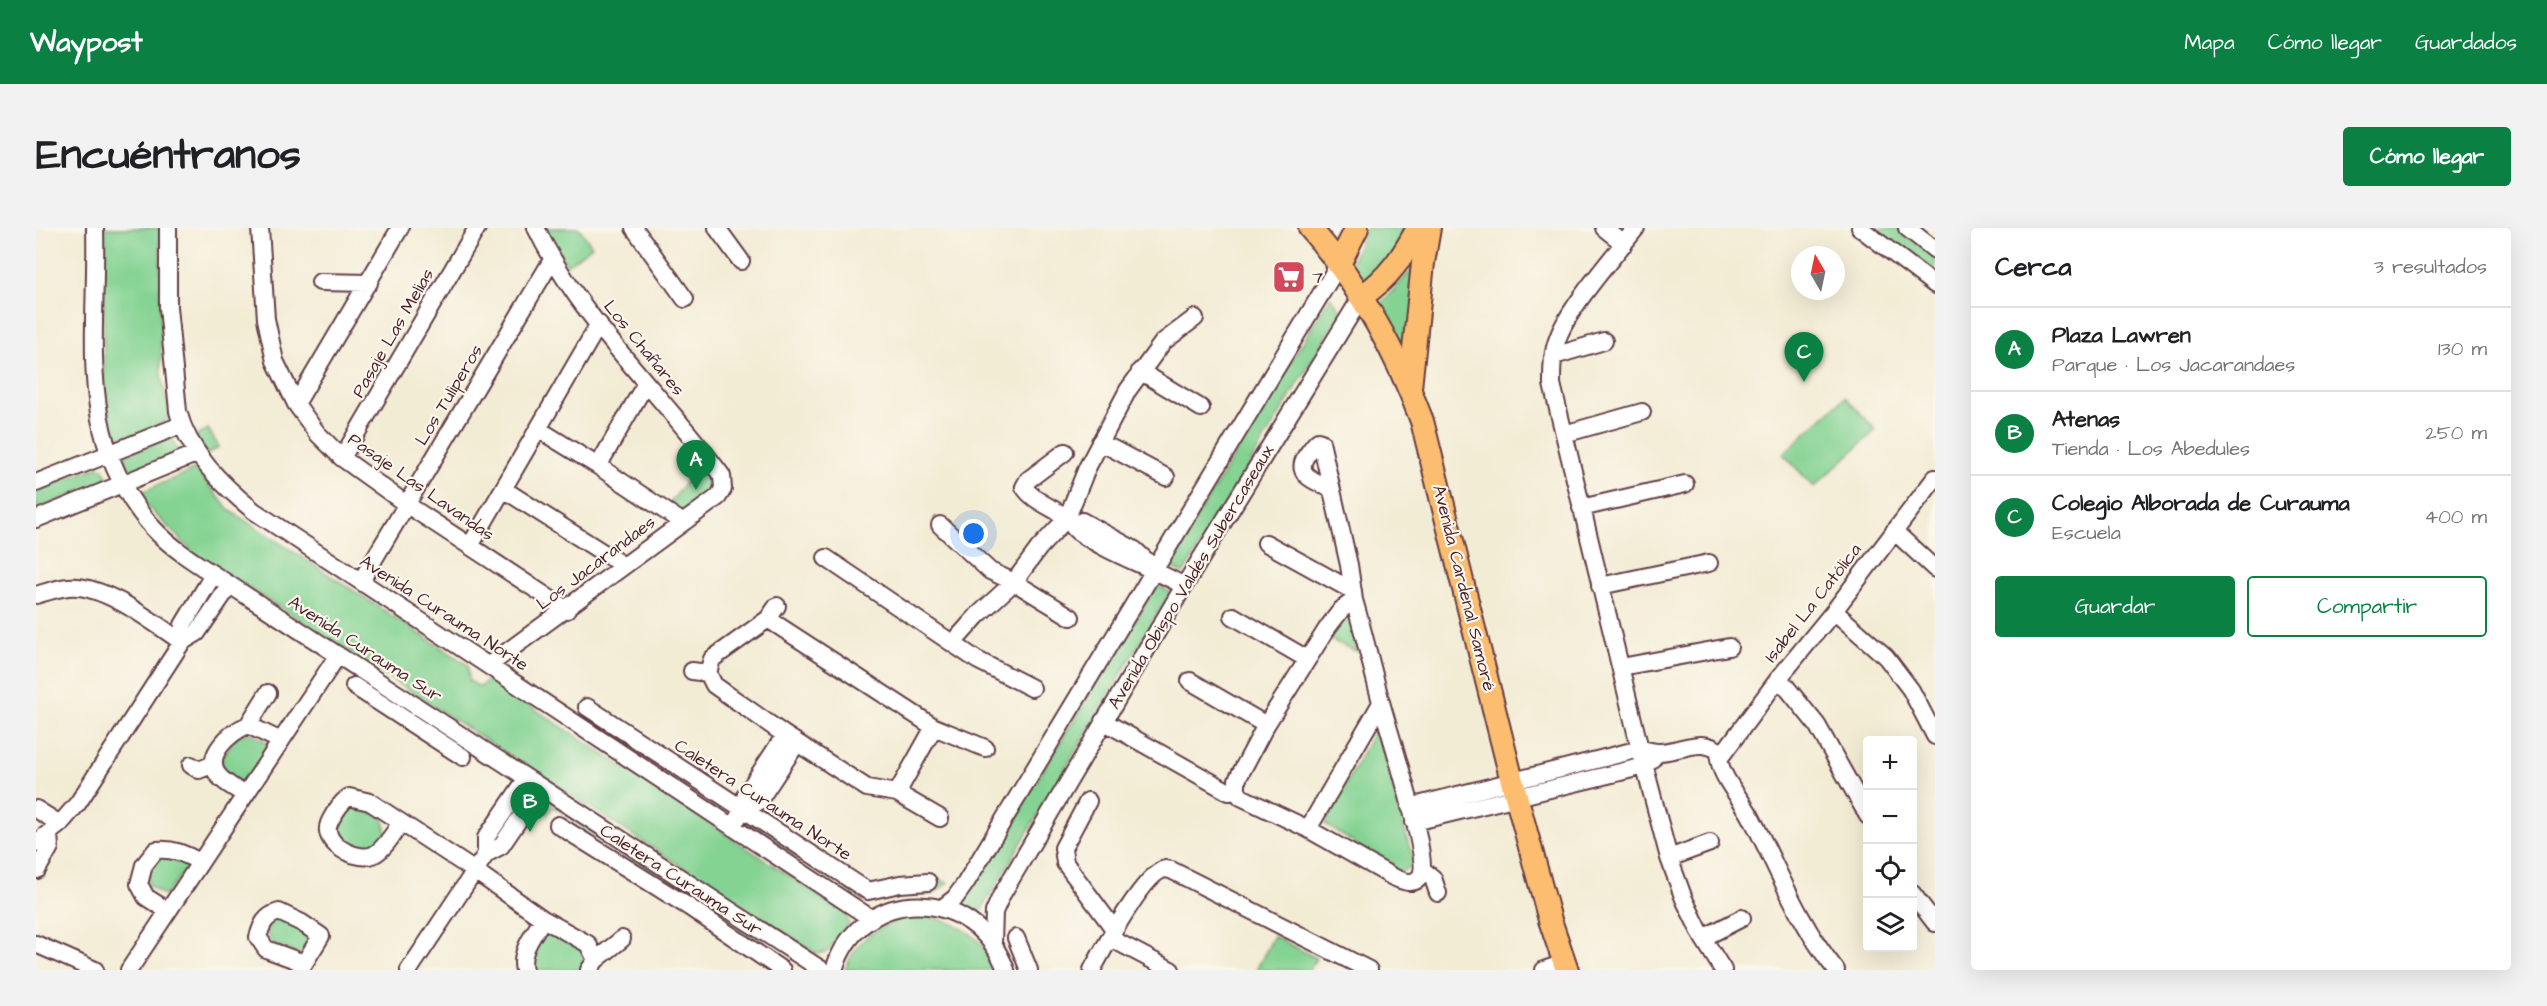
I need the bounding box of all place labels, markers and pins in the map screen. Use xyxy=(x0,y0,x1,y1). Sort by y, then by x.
supermarket icon: 7 xyxy=(1271,259,1307,295)
place label: 7 xyxy=(1312,265,1323,290)
pin: C xyxy=(1784,332,1824,382)
pin: A xyxy=(676,440,716,490)
pin: B xyxy=(510,782,550,832)

